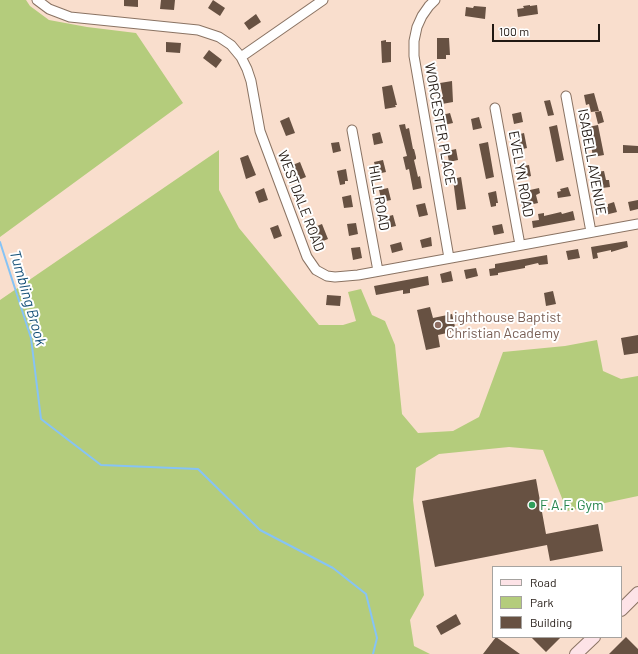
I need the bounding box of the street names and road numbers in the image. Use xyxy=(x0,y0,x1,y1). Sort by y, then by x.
street label: WORCESTER PLACE xyxy=(421,61,459,187)
street label: ISABELL AVENUE xyxy=(574,108,610,216)
street label: EVELYN ROAD xyxy=(505,130,537,218)
street label: WESTDALE ROAD xyxy=(274,148,328,254)
street label: HILL ROAD xyxy=(365,164,393,232)

